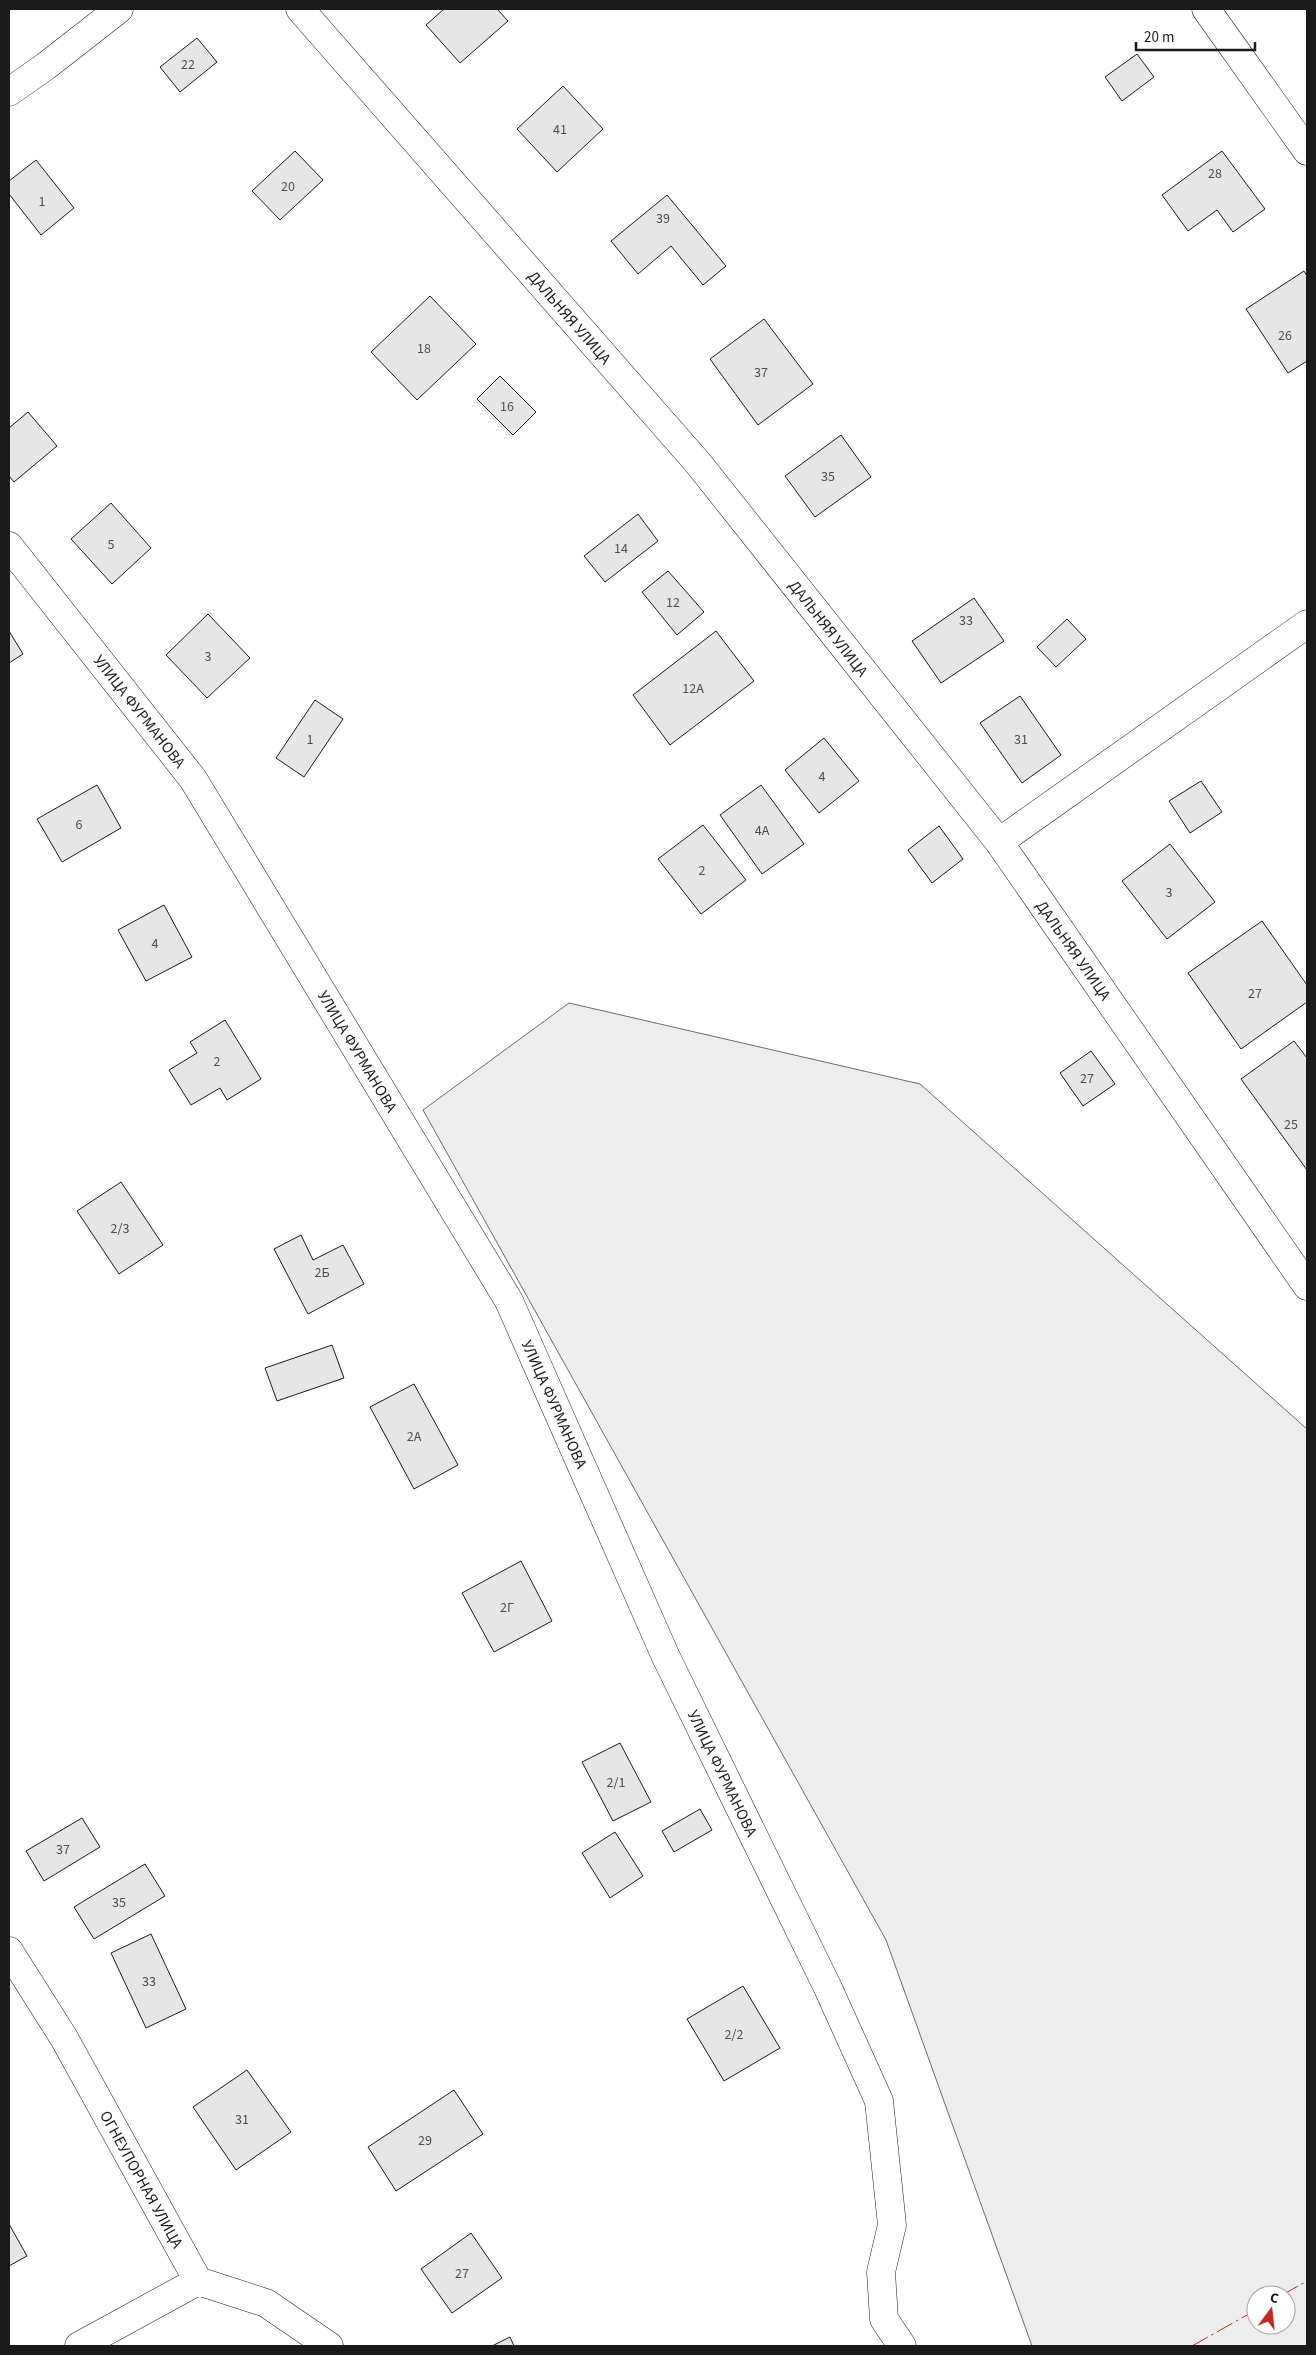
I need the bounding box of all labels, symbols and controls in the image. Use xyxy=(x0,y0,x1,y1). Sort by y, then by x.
scale bar xyxy=(1136,20,1255,52)
text: 20 m xyxy=(1144,27,1174,48)
house number: 22 xyxy=(181,55,195,75)
house number: 41 xyxy=(553,120,567,140)
house number: 28 xyxy=(1208,164,1222,184)
house number: 20 xyxy=(281,177,295,197)
house number: 1 xyxy=(39,192,46,212)
house number: 39 xyxy=(656,209,670,229)
street label: ДАЛЬНЯЯ УЛИЦА xyxy=(522,266,616,369)
house number: 26 xyxy=(1278,326,1292,346)
house number: 18 xyxy=(417,339,431,359)
house number: 37 xyxy=(754,363,768,383)
house number: 16 xyxy=(500,397,514,417)
house number: 35 xyxy=(821,467,835,487)
house number: 5 xyxy=(108,535,115,555)
house number: 14 xyxy=(614,539,628,559)
street label: ДАЛЬНЯЯ УЛИЦА xyxy=(783,576,873,682)
house number: 12 xyxy=(666,593,680,613)
house number: 33 xyxy=(959,611,973,631)
house number: 3 xyxy=(205,647,212,667)
street label: УЛИЦА ФУРМАНОВА xyxy=(88,650,191,773)
house number: 12А xyxy=(682,679,704,699)
house number: 1 xyxy=(307,730,314,750)
house number: 31 xyxy=(1014,730,1028,750)
house number: 4 xyxy=(819,767,826,787)
house number: 6 xyxy=(76,815,83,835)
house number: 4А xyxy=(755,821,770,841)
house number: 2 xyxy=(699,861,706,881)
house number: 3 xyxy=(1166,883,1173,903)
street label: ДАЛЬНЯЯ УЛИЦА xyxy=(1030,896,1116,1005)
house number: 4 xyxy=(152,934,159,954)
house number: 27 xyxy=(1248,984,1262,1004)
street label: УЛИЦА ФУРМАНОВА xyxy=(312,987,402,1117)
house number: 2 xyxy=(214,1052,221,1072)
house number: 27 xyxy=(1080,1069,1094,1089)
house number: 25 xyxy=(1284,1115,1298,1135)
house number: 2/3 xyxy=(111,1219,129,1239)
house number: 2Б xyxy=(314,1263,330,1283)
street label: УЛИЦА ФУРМАНОВА xyxy=(516,1337,592,1472)
house number: 2А xyxy=(407,1427,422,1447)
house number: 2Г xyxy=(500,1598,514,1618)
street label: УЛИЦА ФУРМАНОВА xyxy=(682,1706,762,1841)
house number: 2/1 xyxy=(607,1773,625,1793)
house number: 37 xyxy=(56,1840,70,1860)
house number: 35 xyxy=(112,1893,126,1913)
house number: 33 xyxy=(142,1972,156,1992)
house number: 2/2 xyxy=(725,2025,743,2045)
street label: ОГНЕУПОРНАЯ УЛИЦА xyxy=(94,2107,188,2252)
house number: 31 xyxy=(235,2110,249,2130)
house number: 29 xyxy=(418,2131,432,2151)
house number: 27 xyxy=(455,2264,469,2284)
north arrow xyxy=(1246,2285,1296,2335)
text: С xyxy=(1268,2288,1281,2309)

